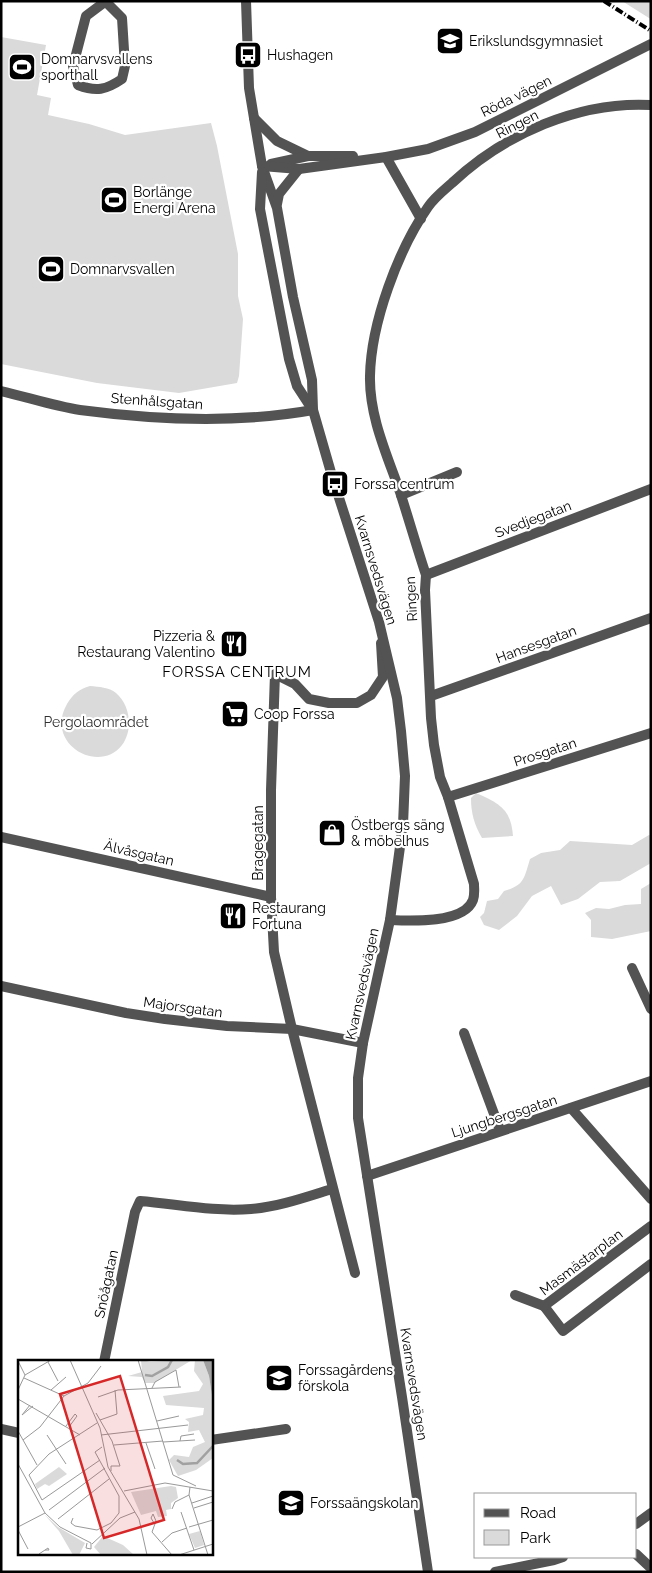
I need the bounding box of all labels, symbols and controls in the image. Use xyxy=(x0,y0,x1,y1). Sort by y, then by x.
school or university icon: Erikslundsgymnasiet xyxy=(435,26,465,56)
place label: Erikslundsgymnasiet xyxy=(469,33,603,49)
bus stop icon: Hushagen xyxy=(233,40,263,70)
place label: Hushagen xyxy=(267,47,333,63)
place label: Domnarvsvallens sporthall xyxy=(41,51,153,83)
sports icon: Domnarvsvallens sporthall xyxy=(7,52,37,82)
street label: Röda vägen xyxy=(478,72,554,120)
street label: Ringen xyxy=(493,107,541,141)
place label: Borlänge Energi Arena xyxy=(133,184,216,216)
sports icon: Borlänge Energi Arena xyxy=(99,185,129,215)
sports icon: Domnarvsvallen xyxy=(36,254,66,284)
place label: Domnarvsvallen xyxy=(70,261,175,277)
street label: Stenhålsgatan xyxy=(110,390,204,412)
bus stop icon: Forssa centrum xyxy=(320,469,350,499)
place label: Forssa centrum xyxy=(354,476,454,492)
street label: Svedjegatan xyxy=(493,497,573,541)
street label: Kvarnsvedsvägen xyxy=(352,513,400,627)
street label: Ringen xyxy=(402,576,420,622)
street label: Hansesgatan xyxy=(494,622,578,666)
place label: Pizzeria & Restaurang Valentino xyxy=(77,628,216,660)
restaurant icon: Pizzeria & Restaurang Valentino xyxy=(219,629,249,659)
district label: FORSSA CENTRUM xyxy=(162,663,312,681)
supermarket icon: Coop Forssa xyxy=(220,699,250,729)
place label: Coop Forssa xyxy=(254,706,335,722)
park label: Pergolaområdet xyxy=(43,714,149,730)
street label: Prosgatan xyxy=(512,734,578,770)
street label: Bragegatan xyxy=(250,805,266,881)
place label: Östbergs säng & möbelhus xyxy=(351,815,445,849)
shop icon: Östbergs säng & möbelhus xyxy=(317,818,347,848)
street label: Älvåsgatan xyxy=(102,835,176,869)
place label: Restaurang Fortuna xyxy=(252,900,326,932)
restaurant icon: Restaurang Fortuna xyxy=(218,901,248,931)
street label: Kvarnsvedsvägen xyxy=(342,927,382,1041)
street label: Majorsgatan xyxy=(142,994,224,1020)
street label: Ljungbergsgatan xyxy=(449,1091,559,1141)
street label: Masmästarplan xyxy=(537,1226,625,1298)
street label: Snöågatan xyxy=(91,1248,121,1320)
street label: Kvarnsvedsvägen xyxy=(397,1327,431,1441)
inset map xyxy=(18,1360,212,1556)
place label: Forssagårdens förskola xyxy=(298,1362,393,1394)
school or university icon: Forssagårdens förskola xyxy=(264,1363,294,1393)
school or university icon: Forssaängskolan xyxy=(276,1488,306,1518)
legend xyxy=(474,1493,637,1558)
place label: Forssaängskolan xyxy=(310,1495,418,1511)
text: Road xyxy=(520,1504,556,1522)
text: Park xyxy=(520,1529,551,1547)

